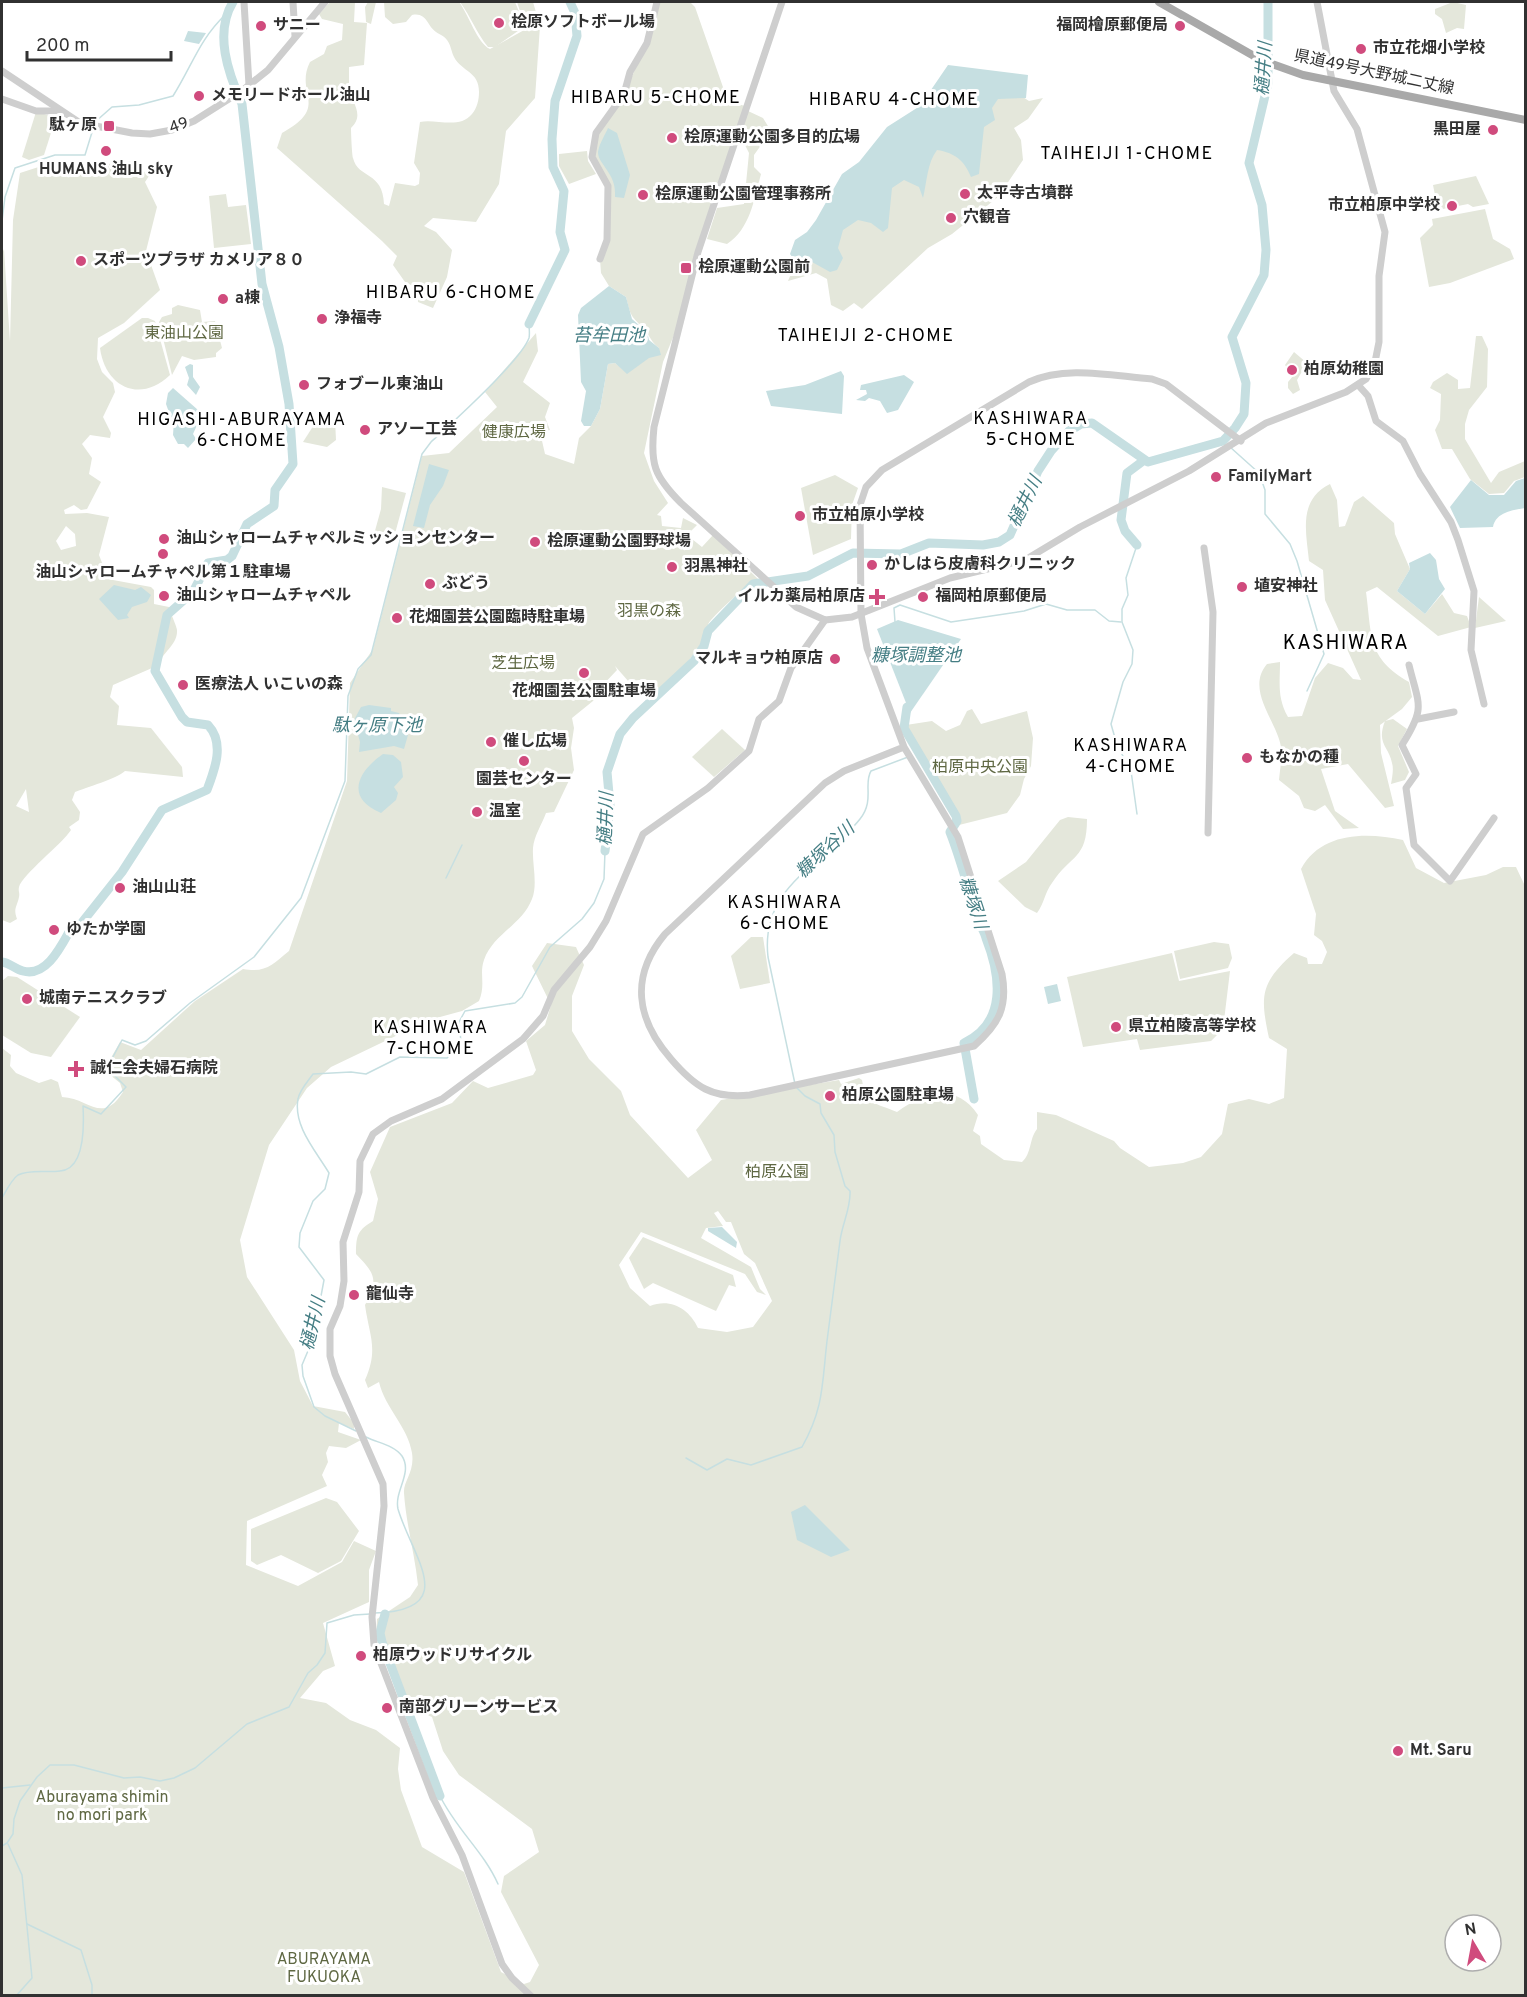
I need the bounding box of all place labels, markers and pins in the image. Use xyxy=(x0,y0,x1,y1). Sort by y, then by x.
place label: 桧原ソフトボール場 xyxy=(511,12,655,33)
place label: サニー xyxy=(273,16,321,36)
marker: 桧原ソフトボール場 xyxy=(492,16,506,30)
place label: 福岡檜原郵便局 xyxy=(1056,16,1168,36)
marker: サニー xyxy=(254,19,268,33)
marker: 福岡檜原郵便局 xyxy=(1173,19,1187,33)
place label: 市立花畑小学校 xyxy=(1373,39,1485,59)
marker: 市立花畑小学校 xyxy=(1354,42,1368,56)
place label: メモリードホール油山 xyxy=(211,86,371,106)
marker: メモリードホール油山 xyxy=(192,89,206,103)
place label: 駄ヶ原 xyxy=(49,116,97,136)
marker: 駄ヶ原 xyxy=(102,119,116,133)
place label: 黒田屋 xyxy=(1433,120,1481,140)
marker: 黒田屋 xyxy=(1486,123,1500,137)
place label: 桧原運動公園多目的広場 xyxy=(684,127,860,148)
marker: 桧原運動公園多目的広場 xyxy=(665,131,679,145)
marker: HUMANS 油山 sky xyxy=(99,144,113,158)
place label: HUMANS 油山 sky xyxy=(39,160,173,180)
place label: 桧原運動公園管理事務所 xyxy=(655,184,831,205)
place label: 太平寺古墳群 xyxy=(977,184,1073,204)
marker: 太平寺古墳群 xyxy=(958,187,972,201)
marker: 桧原運動公園管理事務所 xyxy=(636,188,650,202)
place label: 市立柏原中学校 xyxy=(1328,196,1440,216)
marker: 市立柏原中学校 xyxy=(1445,199,1459,213)
place label: 穴観音 xyxy=(963,208,1011,228)
marker: 穴観音 xyxy=(944,211,958,225)
place label: スポーツプラザ カメリア８０ xyxy=(93,251,305,271)
marker: スポーツプラザ カメリア８０ xyxy=(74,254,88,268)
place label: 桧原運動公園前 xyxy=(698,257,810,278)
marker: 桧原運動公園前 xyxy=(679,261,693,275)
place label: a棟 xyxy=(235,288,260,309)
marker: a棟 xyxy=(216,292,230,306)
place label: 浄福寺 xyxy=(334,309,382,329)
marker: 浄福寺 xyxy=(315,312,329,326)
place label: 柏原幼稚園 xyxy=(1304,360,1384,380)
marker: 柏原幼稚園 xyxy=(1285,363,1299,377)
place label: フォブール東油山 xyxy=(316,375,444,395)
marker: フォブール東油山 xyxy=(297,378,311,392)
place label: アソー工芸 xyxy=(377,420,457,440)
marker: アソー工芸 xyxy=(358,423,372,437)
place label: FamilyMart xyxy=(1228,467,1312,487)
marker: FamilyMart xyxy=(1209,470,1223,484)
place label: 市立柏原小学校 xyxy=(812,506,924,526)
marker: 市立柏原小学校 xyxy=(793,509,807,523)
place label: 油山シャロームチャペルミッションセンター xyxy=(176,529,495,549)
place label: 桧原運動公園野球場 xyxy=(547,531,691,552)
marker: 油山シャロームチャペルミッションセンター xyxy=(157,532,171,546)
marker: 桧原運動公園野球場 xyxy=(528,535,542,549)
marker: 油山シャロームチャペル第１駐車場 xyxy=(156,547,170,561)
place label: かしはら皮膚科クリニック xyxy=(884,555,1076,575)
place label: 羽黒神社 xyxy=(684,556,748,577)
marker: かしはら皮膚科クリニック xyxy=(865,558,879,572)
marker: 羽黒神社 xyxy=(665,560,679,574)
place label: 油山シャロームチャペル第１駐車場 xyxy=(35,563,291,583)
place label: ぶどう xyxy=(442,574,490,594)
place label: 埴安神社 xyxy=(1254,576,1318,597)
marker: ぶどう xyxy=(423,577,437,591)
marker: 埴安神社 xyxy=(1235,580,1249,594)
place label: 油山シャロームチャペル xyxy=(176,586,351,606)
place label: イルカ薬局柏原店 xyxy=(737,587,865,607)
place label: 福岡柏原郵便局 xyxy=(935,587,1047,607)
marker: 油山シャロームチャペル xyxy=(157,589,171,603)
marker: イルカ薬局柏原店 xyxy=(870,590,884,604)
marker: 福岡柏原郵便局 xyxy=(916,590,930,604)
place label: 花畑園芸公園臨時駐車場 xyxy=(409,608,585,628)
marker: 花畑園芸公園臨時駐車場 xyxy=(390,611,404,625)
place label: マルキョウ柏原店 xyxy=(695,649,823,669)
marker: マルキョウ柏原店 xyxy=(828,652,842,666)
marker: 花畑園芸公園駐車場 xyxy=(577,666,591,680)
place label: 医療法人 いこいの森 xyxy=(195,675,343,695)
marker: 医療法人 いこいの森 xyxy=(176,678,190,692)
place label: 花畑園芸公園駐車場 xyxy=(512,682,656,702)
place label: 催し広場 xyxy=(503,732,567,752)
marker: 催し広場 xyxy=(484,735,498,749)
place label: もなかの種 xyxy=(1259,748,1339,768)
marker: もなかの種 xyxy=(1240,751,1254,765)
marker: 園芸センター xyxy=(517,754,531,768)
place label: 園芸センター xyxy=(476,770,572,790)
place label: 温室 xyxy=(489,802,521,822)
marker: 温室 xyxy=(470,805,484,819)
place label: 油山山荘 xyxy=(132,878,196,898)
marker: 油山山荘 xyxy=(113,881,127,895)
place label: ゆたか学園 xyxy=(66,920,146,940)
marker: ゆたか学園 xyxy=(47,923,61,937)
place label: 城南テニスクラブ xyxy=(39,988,167,1009)
marker: 城南テニスクラブ xyxy=(20,992,34,1006)
place label: 県立柏陵高等学校 xyxy=(1128,1017,1256,1037)
marker: 県立柏陵高等学校 xyxy=(1109,1020,1123,1034)
place label: 誠仁会夫婦石病院 xyxy=(90,1059,218,1079)
marker: 誠仁会夫婦石病院 xyxy=(67,1060,85,1078)
place label: 柏原公園駐車場 xyxy=(842,1086,954,1106)
marker: 柏原公園駐車場 xyxy=(823,1089,837,1103)
place label: 龍仙寺 xyxy=(366,1285,414,1305)
marker: 龍仙寺 xyxy=(347,1288,361,1302)
place label: 柏原ウッドリサイクル xyxy=(373,1646,532,1666)
marker: 柏原ウッドリサイクル xyxy=(354,1649,368,1663)
place label: 南部グリーンサービス xyxy=(399,1697,558,1718)
marker: 南部グリーンサービス xyxy=(380,1701,394,1715)
place label: Mt. Saru xyxy=(1410,1741,1472,1761)
marker: Mt. Saru xyxy=(1391,1744,1405,1758)

